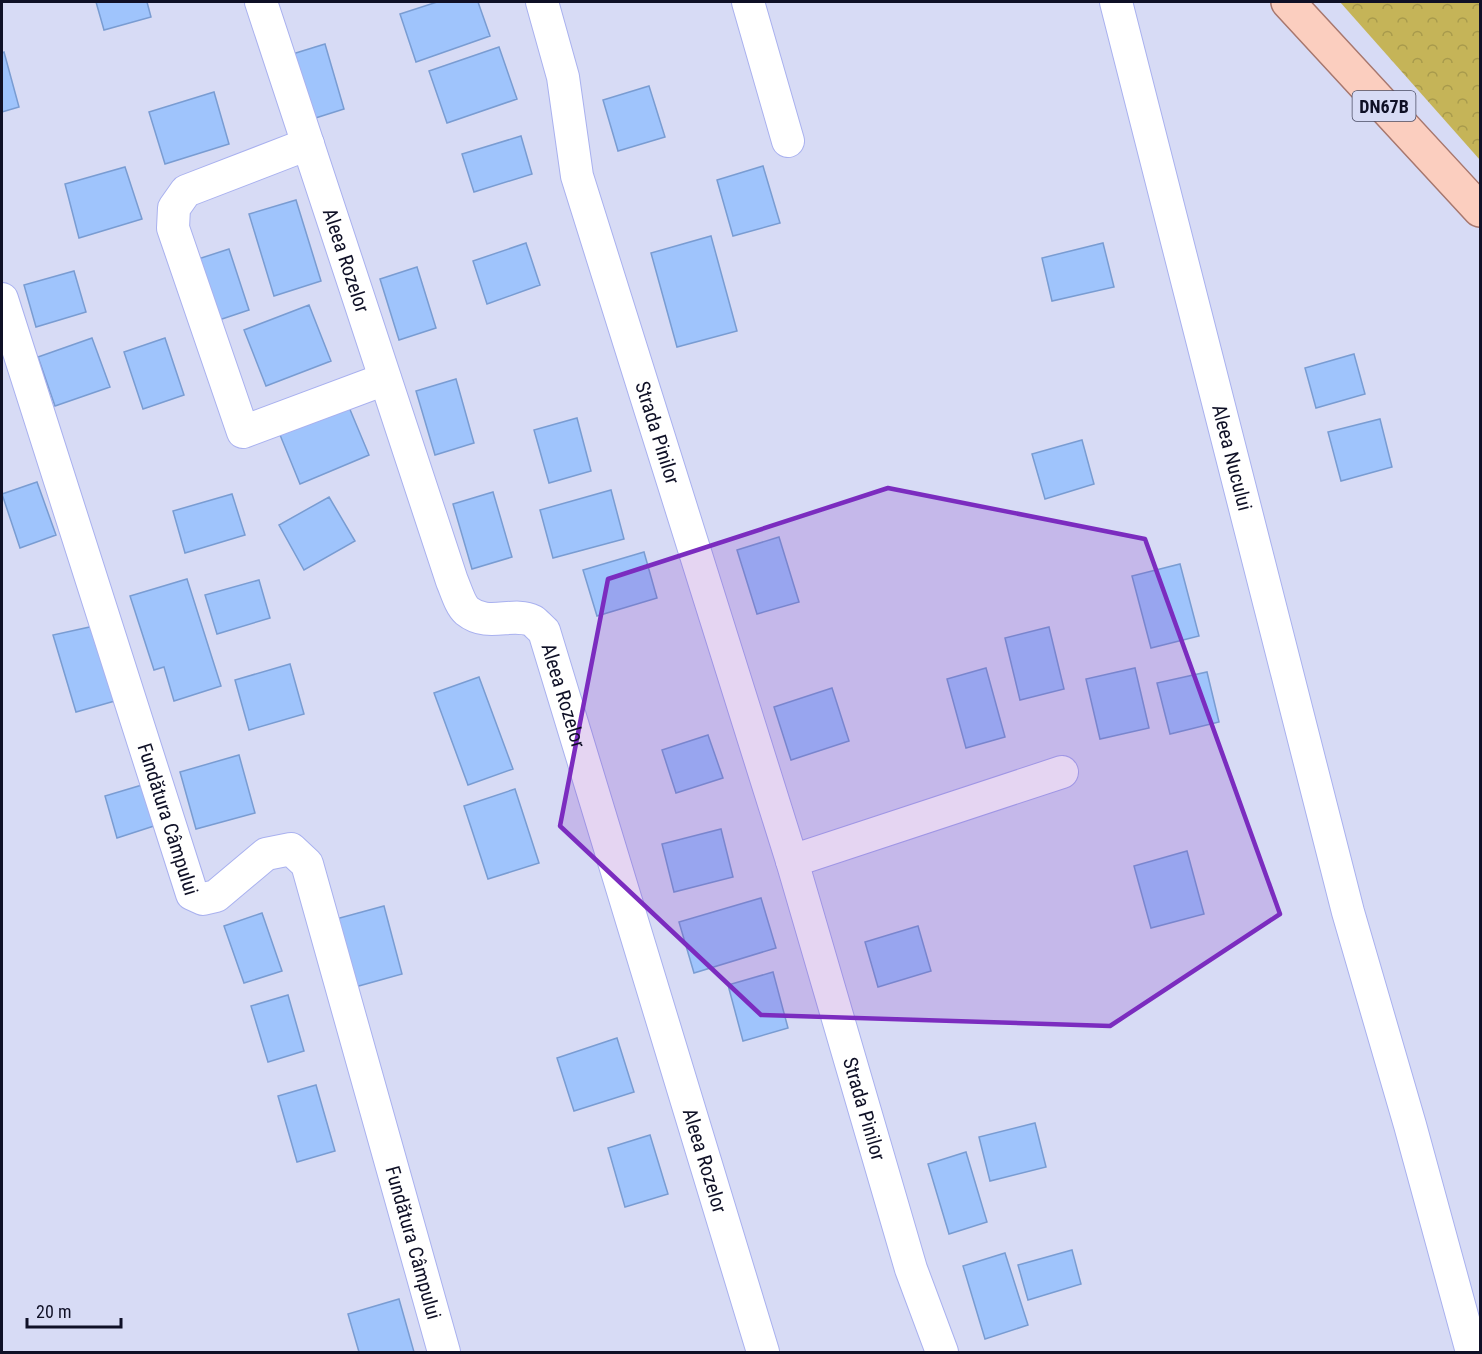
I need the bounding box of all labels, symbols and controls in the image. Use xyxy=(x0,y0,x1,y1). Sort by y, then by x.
road number: DN67B xyxy=(1352,91,1416,121)
street label: Aleea Rozelor xyxy=(318,205,375,316)
street label: Strada Pinilor xyxy=(630,378,685,487)
street label: Aleea Nucului xyxy=(1207,402,1257,513)
street label: Aleea Rozelor xyxy=(536,640,591,751)
street label: Fundătura Câmpului xyxy=(133,740,204,898)
street label: Strada Pinilor xyxy=(838,1054,891,1163)
street label: Aleea Rozelor xyxy=(678,1105,732,1216)
street label: Fundătura Câmpului xyxy=(380,1163,446,1322)
scale bar xyxy=(27,1291,122,1329)
text: 20 m xyxy=(36,1301,71,1322)

